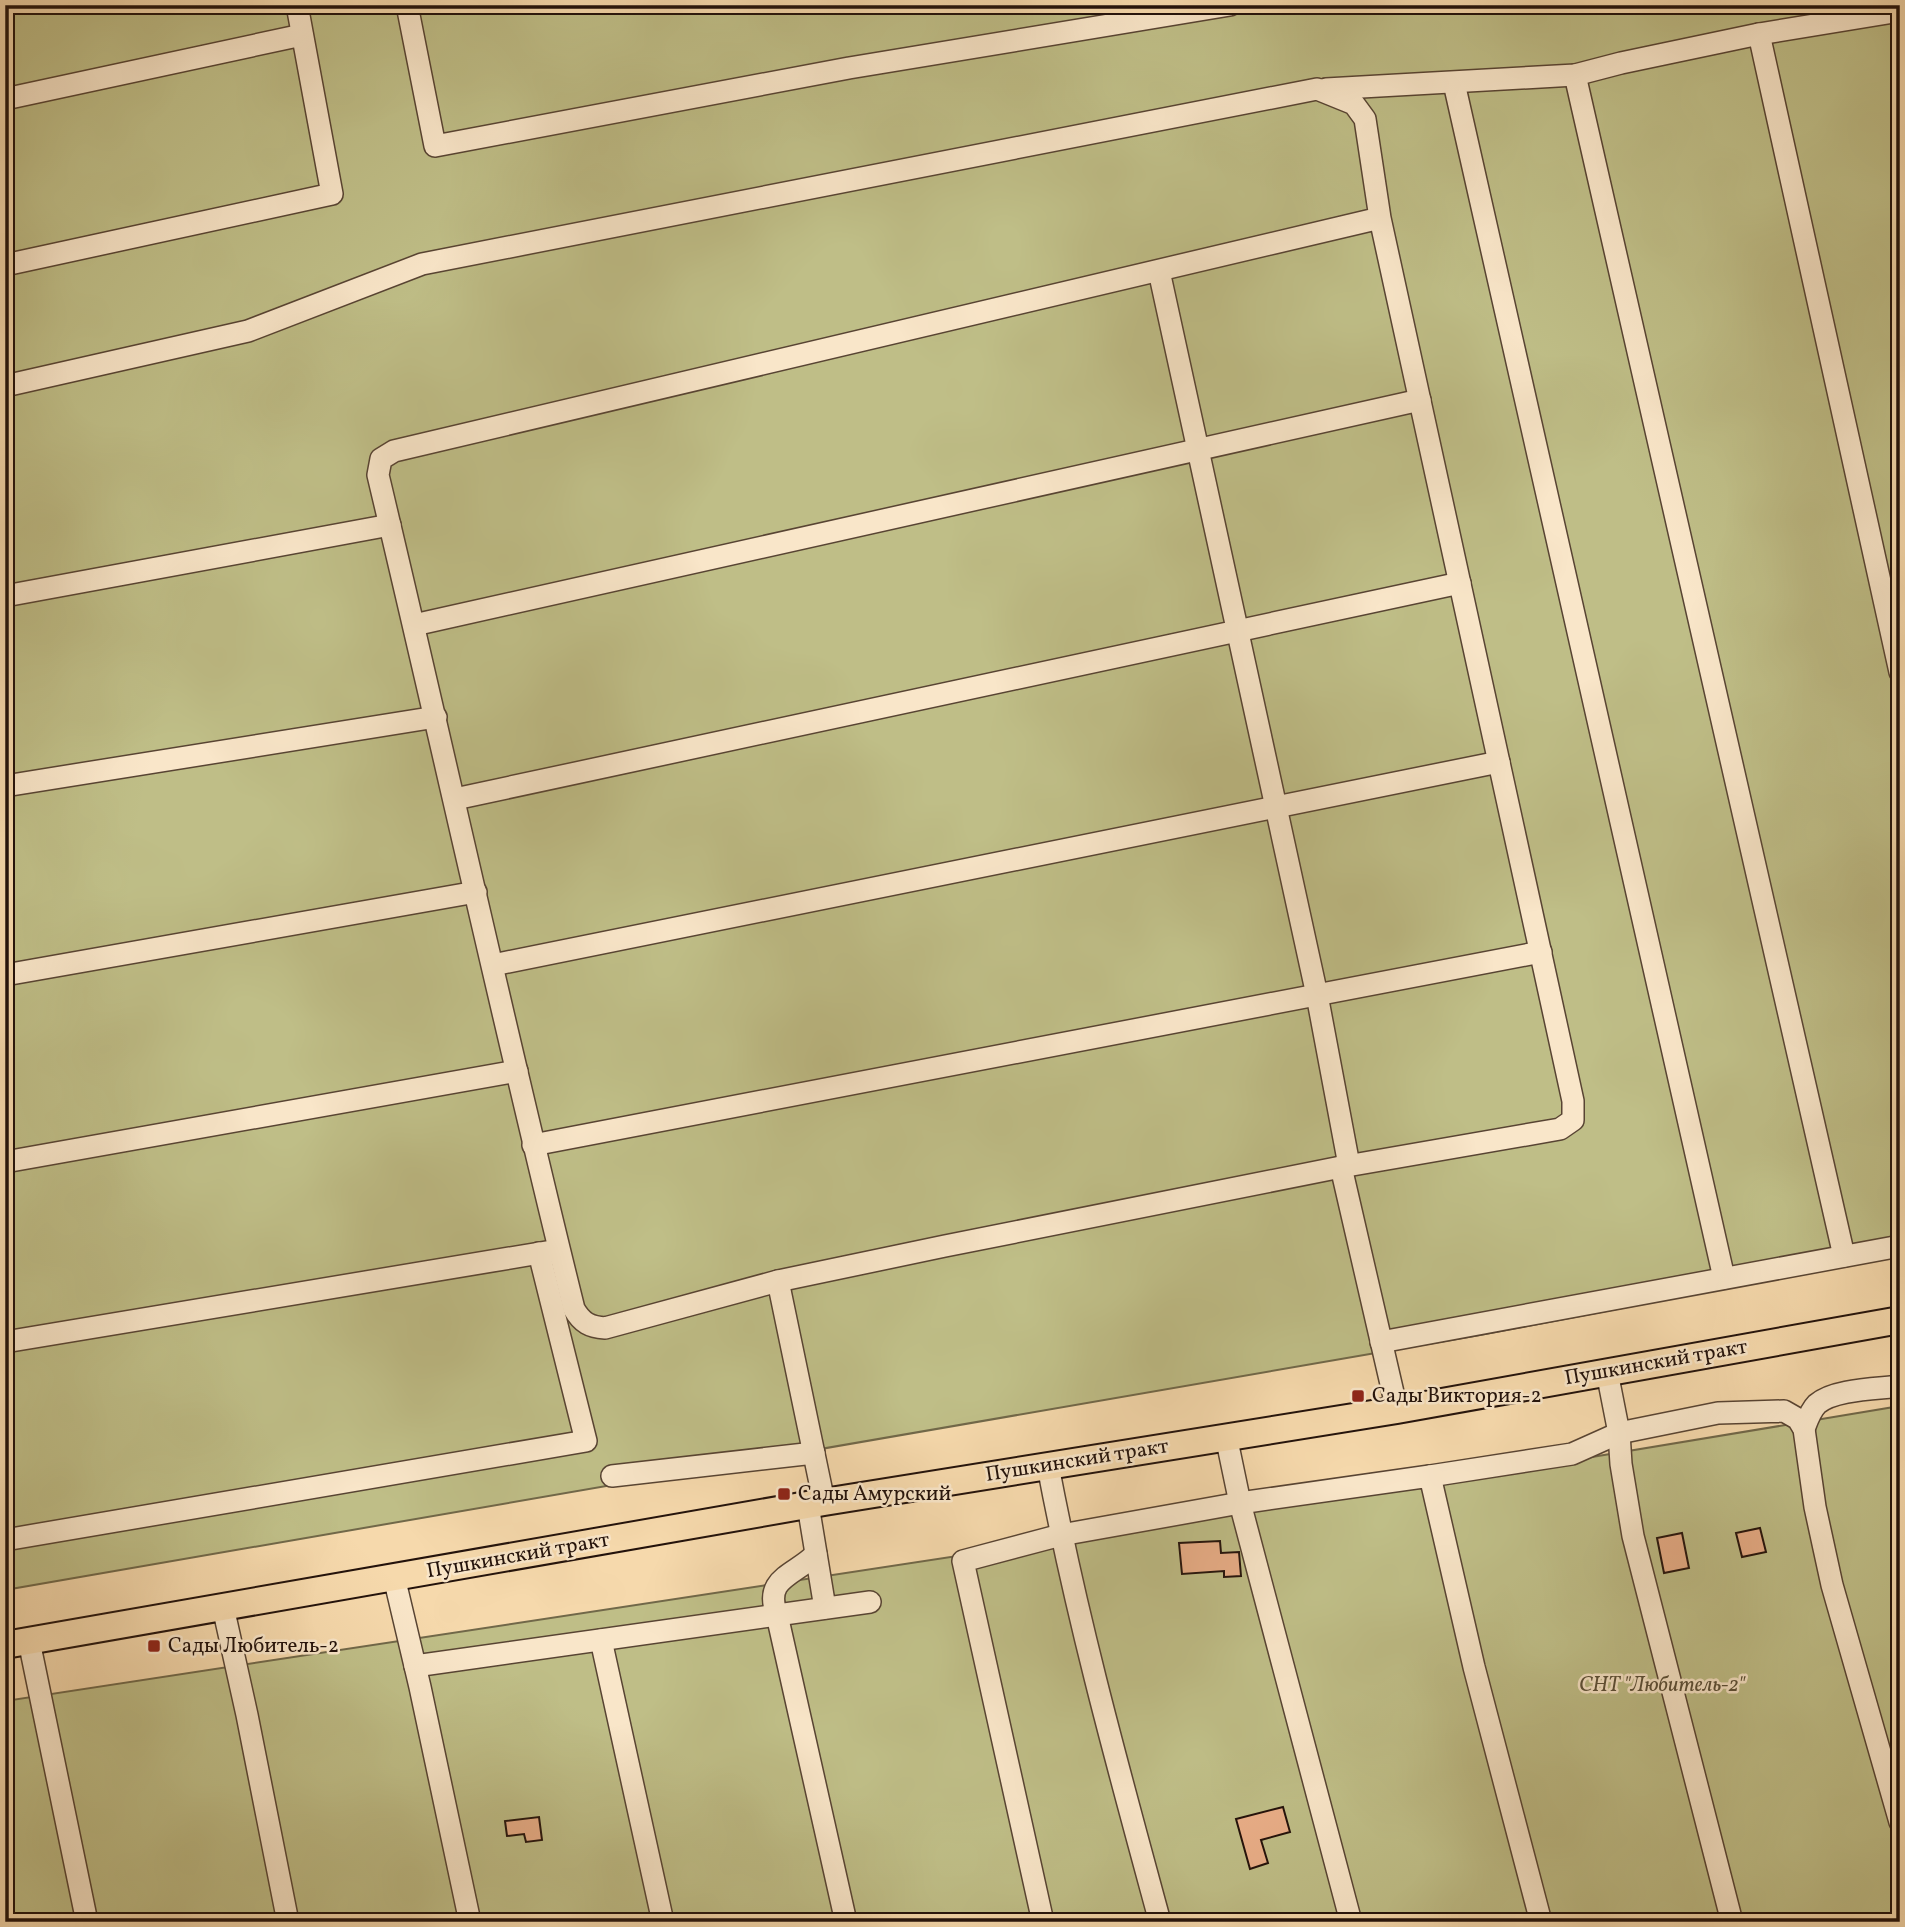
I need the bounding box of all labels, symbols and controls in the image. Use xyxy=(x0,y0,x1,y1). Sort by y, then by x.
street label: Пушкинский тракт xyxy=(1562,1333,1750,1393)
place label: Сады Виктория-2 xyxy=(1372,1382,1542,1411)
marker: Сады Виктория-2 xyxy=(1350,1388,1366,1404)
street label: Пушкинский тракт xyxy=(983,1432,1171,1490)
place label: Сады Амурский xyxy=(798,1480,952,1509)
marker: Сады Амурский xyxy=(776,1486,792,1502)
street label: Пушкинский тракт xyxy=(424,1526,612,1586)
place label: Сады Любитель-2 xyxy=(168,1632,339,1661)
marker: Сады Любитель-2 xyxy=(146,1638,162,1654)
park label: СНТ "Любитель-2" xyxy=(1579,1671,1746,1700)

